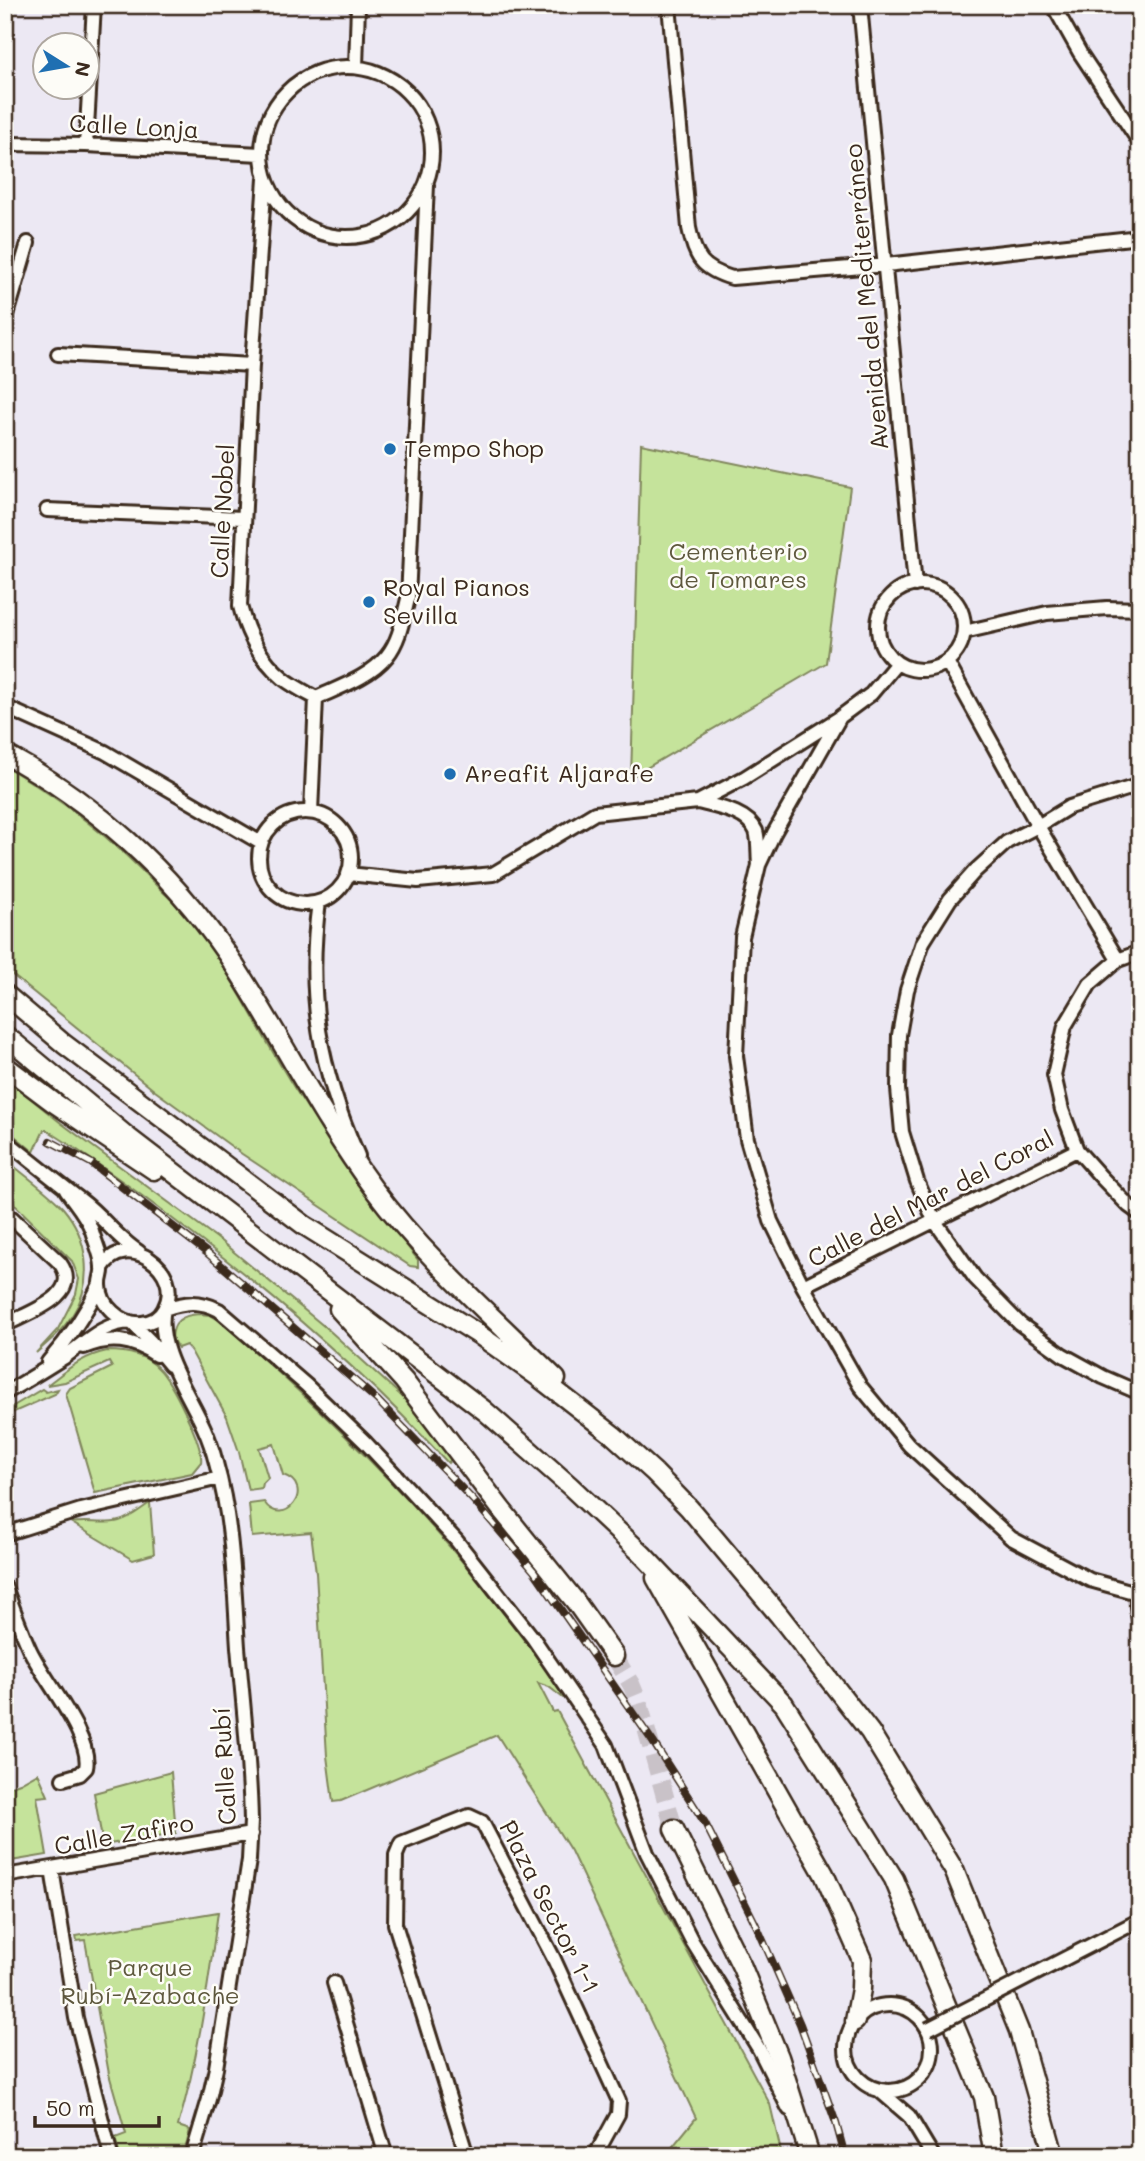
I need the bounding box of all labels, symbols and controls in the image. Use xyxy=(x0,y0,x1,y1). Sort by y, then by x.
north arrow xyxy=(32,32,102,102)
text: N xyxy=(70,60,97,79)
street label: Calle Lonja xyxy=(68,107,200,144)
street label: Avenida del Mediterráneo xyxy=(837,143,894,452)
place label: Tempo Shop xyxy=(404,432,544,463)
marker: Tempo Shop xyxy=(382,441,398,457)
street label: Calle Nobel xyxy=(202,443,241,579)
park label: Cementerio de Tomares xyxy=(669,535,807,594)
place label: Royal Pianos Sevilla xyxy=(383,571,530,630)
marker: Royal Pianos Sevilla xyxy=(361,594,377,610)
place label: Areafit Aljarafe xyxy=(464,757,654,788)
marker: Areafit Aljarafe xyxy=(442,766,458,782)
street label: Calle del Mar del Coral xyxy=(802,1122,1059,1273)
street label: Calle Rubí xyxy=(205,1706,242,1826)
street label: Calle Zafiro xyxy=(52,1806,196,1861)
street label: Plaza Sector 1-1 xyxy=(493,1815,607,1998)
park label: Parque Rubí-Azabache xyxy=(60,1951,240,2010)
scale bar xyxy=(35,2084,159,2128)
text: 50 m xyxy=(46,2094,95,2121)

